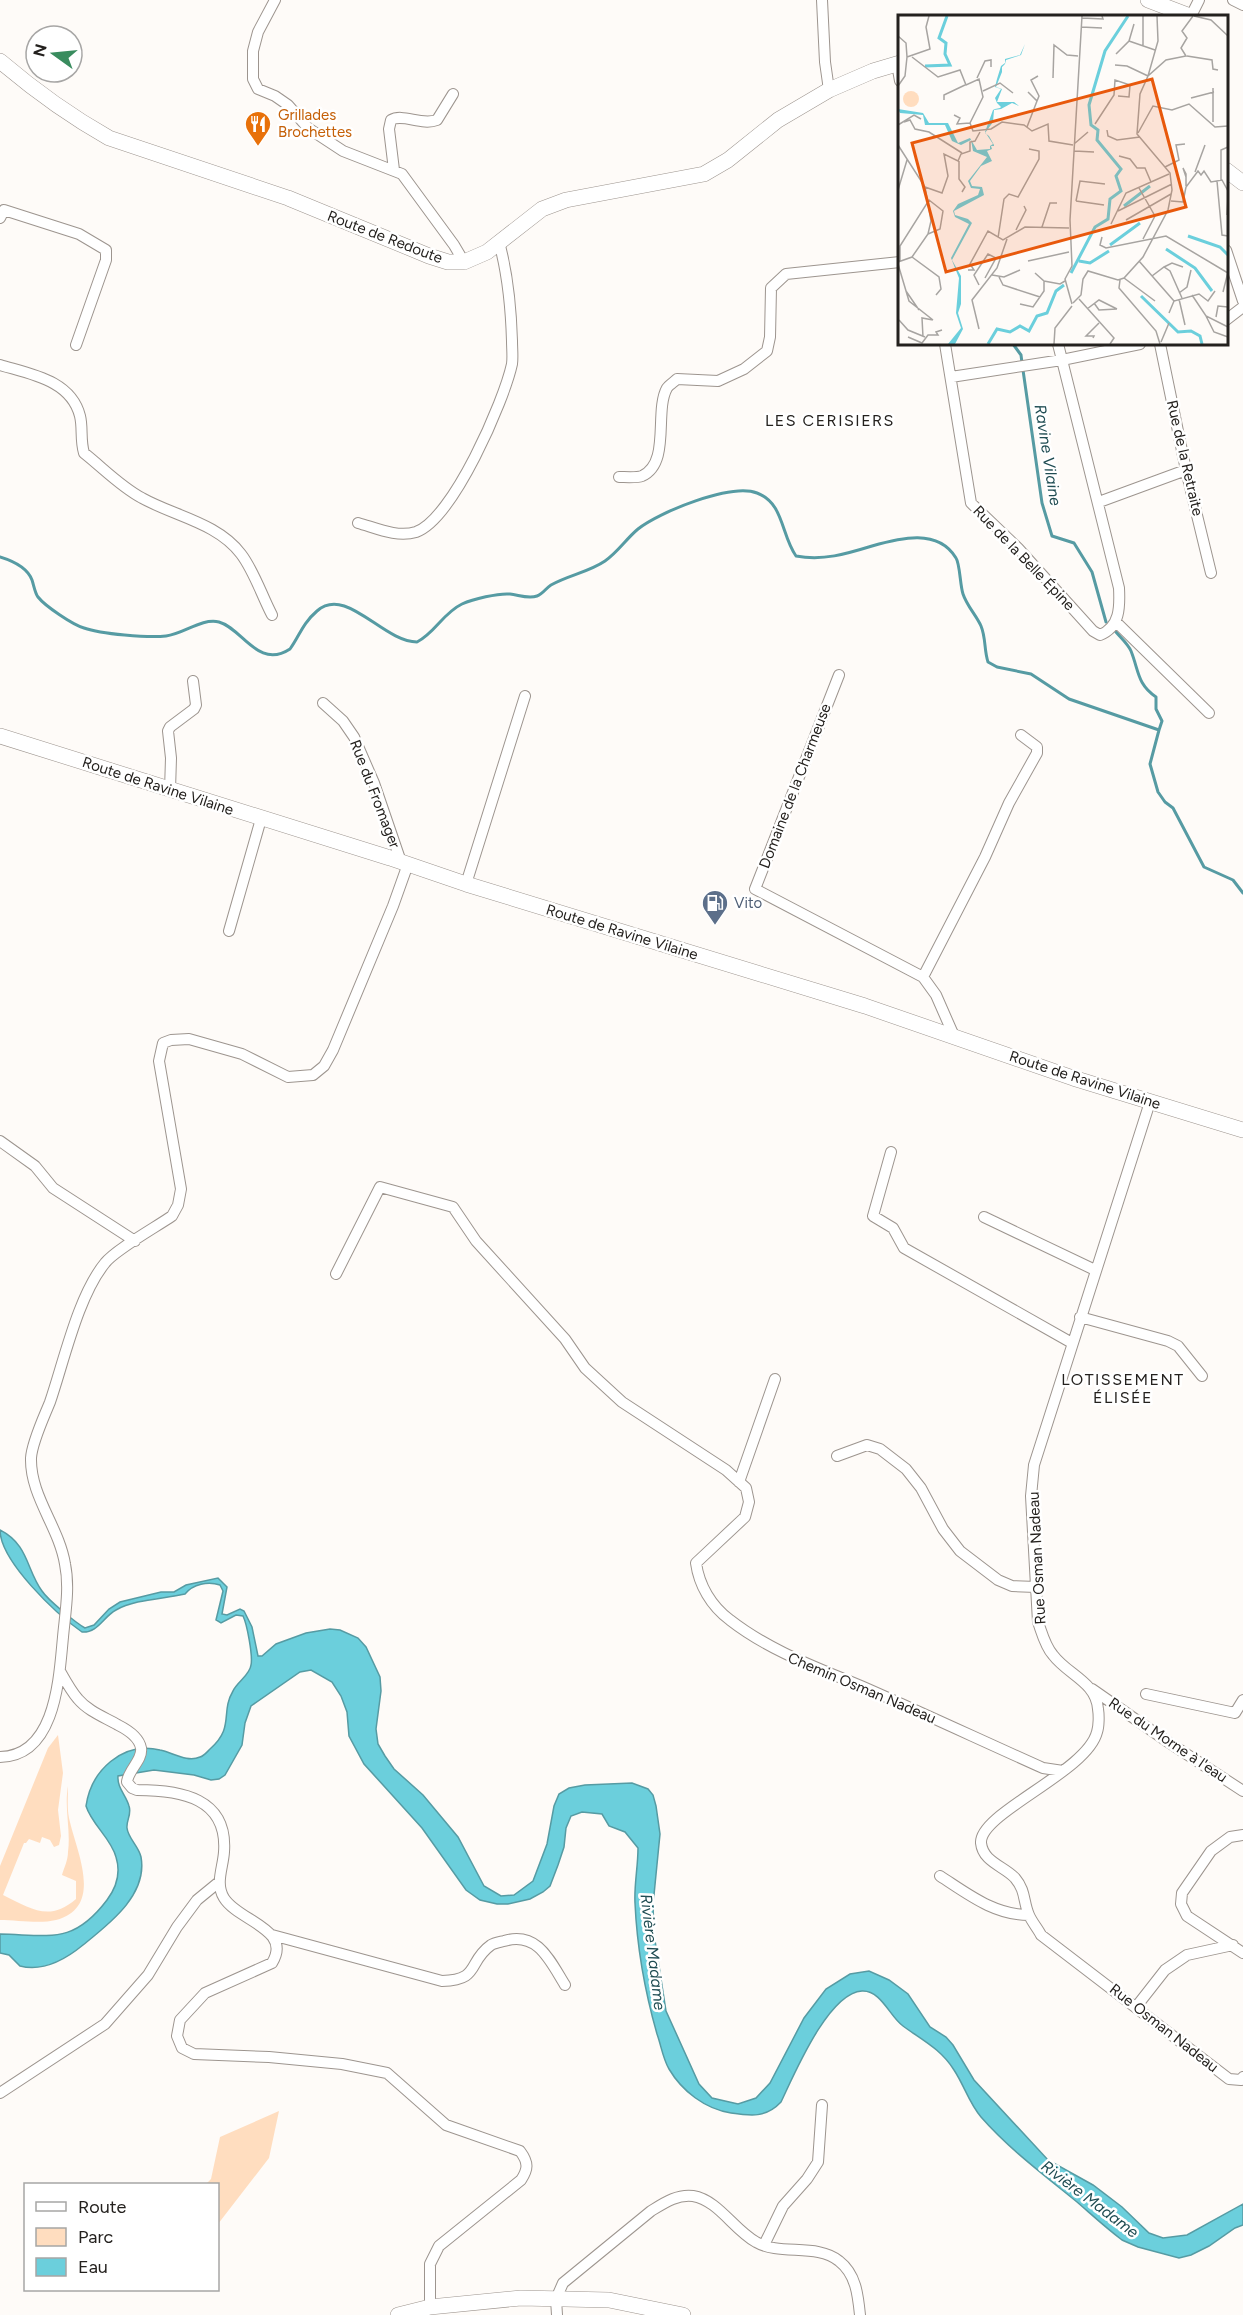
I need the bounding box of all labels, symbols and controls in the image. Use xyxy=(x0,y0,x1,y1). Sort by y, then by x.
inset map xyxy=(898,15,1228,345)
north arrow xyxy=(24,24,84,84)
text: N xyxy=(29,42,51,59)
place label: Grillades Brochettes xyxy=(278,106,352,141)
restaurant icon: Grillades Brochettes xyxy=(243,109,273,147)
street label: Route de Redoute xyxy=(325,207,445,267)
street label: Rue de la Retraite xyxy=(1163,398,1207,518)
water label: Ravine Vilaine xyxy=(1031,403,1065,507)
district label: LES CERISIERS xyxy=(765,411,895,430)
street label: Rue de la Belle Épine xyxy=(969,502,1079,614)
street label: Domaine de la Charmeuse xyxy=(755,701,835,871)
street label: Rue du Fromager xyxy=(346,737,404,851)
street label: Route de Ravine Vilaine xyxy=(80,753,236,819)
fuel station icon: Vito xyxy=(700,888,730,926)
place label: Vito xyxy=(734,894,763,912)
street label: Route de Ravine Vilaine xyxy=(544,900,700,964)
street label: Route de Ravine Vilaine xyxy=(1007,1047,1163,1113)
district label: LOTISSEMENT ÉLISÉE xyxy=(1061,1370,1185,1407)
street label: Rue Osman Nadeau xyxy=(1025,1491,1049,1625)
street label: Chemin Osman Nadeau xyxy=(785,1649,939,1727)
street label: Rue du Morne à l'eau xyxy=(1105,1694,1231,1786)
water label: Rivière Madame xyxy=(636,1893,670,2011)
street label: Rue Osman Nadeau xyxy=(1106,1980,1222,2076)
water label: Rivière Madame xyxy=(1038,2156,1143,2242)
legend xyxy=(24,2183,219,2291)
text: Route xyxy=(78,2196,127,2218)
text: Parc xyxy=(78,2226,114,2248)
text: Eau xyxy=(78,2256,108,2278)

